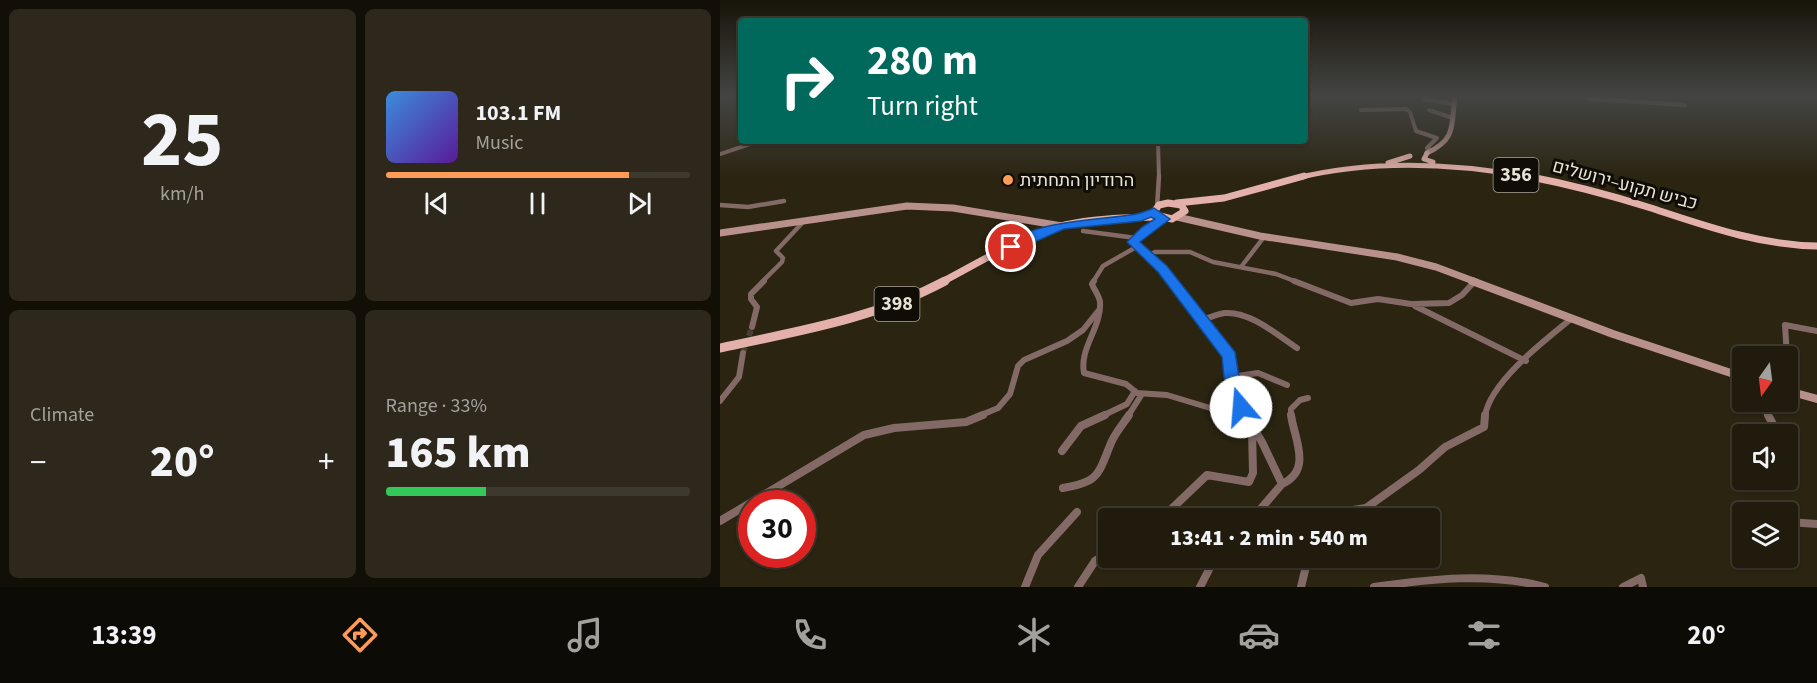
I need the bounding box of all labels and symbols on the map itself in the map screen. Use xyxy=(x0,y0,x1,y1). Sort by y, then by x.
street label: כביש תקוע–ירושלים xyxy=(1550,154,1700,216)
road number: 356 xyxy=(1494,158,1538,192)
place label: הרודיון התחתית xyxy=(1020,168,1134,193)
marker: הרודיון התחתית xyxy=(1001,173,1015,187)
pin xyxy=(985,221,1036,272)
road number: 398 xyxy=(874,287,920,321)
north arrow xyxy=(1732,346,1798,412)
position arrow xyxy=(1209,375,1273,439)
speed limit sign: 30 xyxy=(738,490,816,568)

